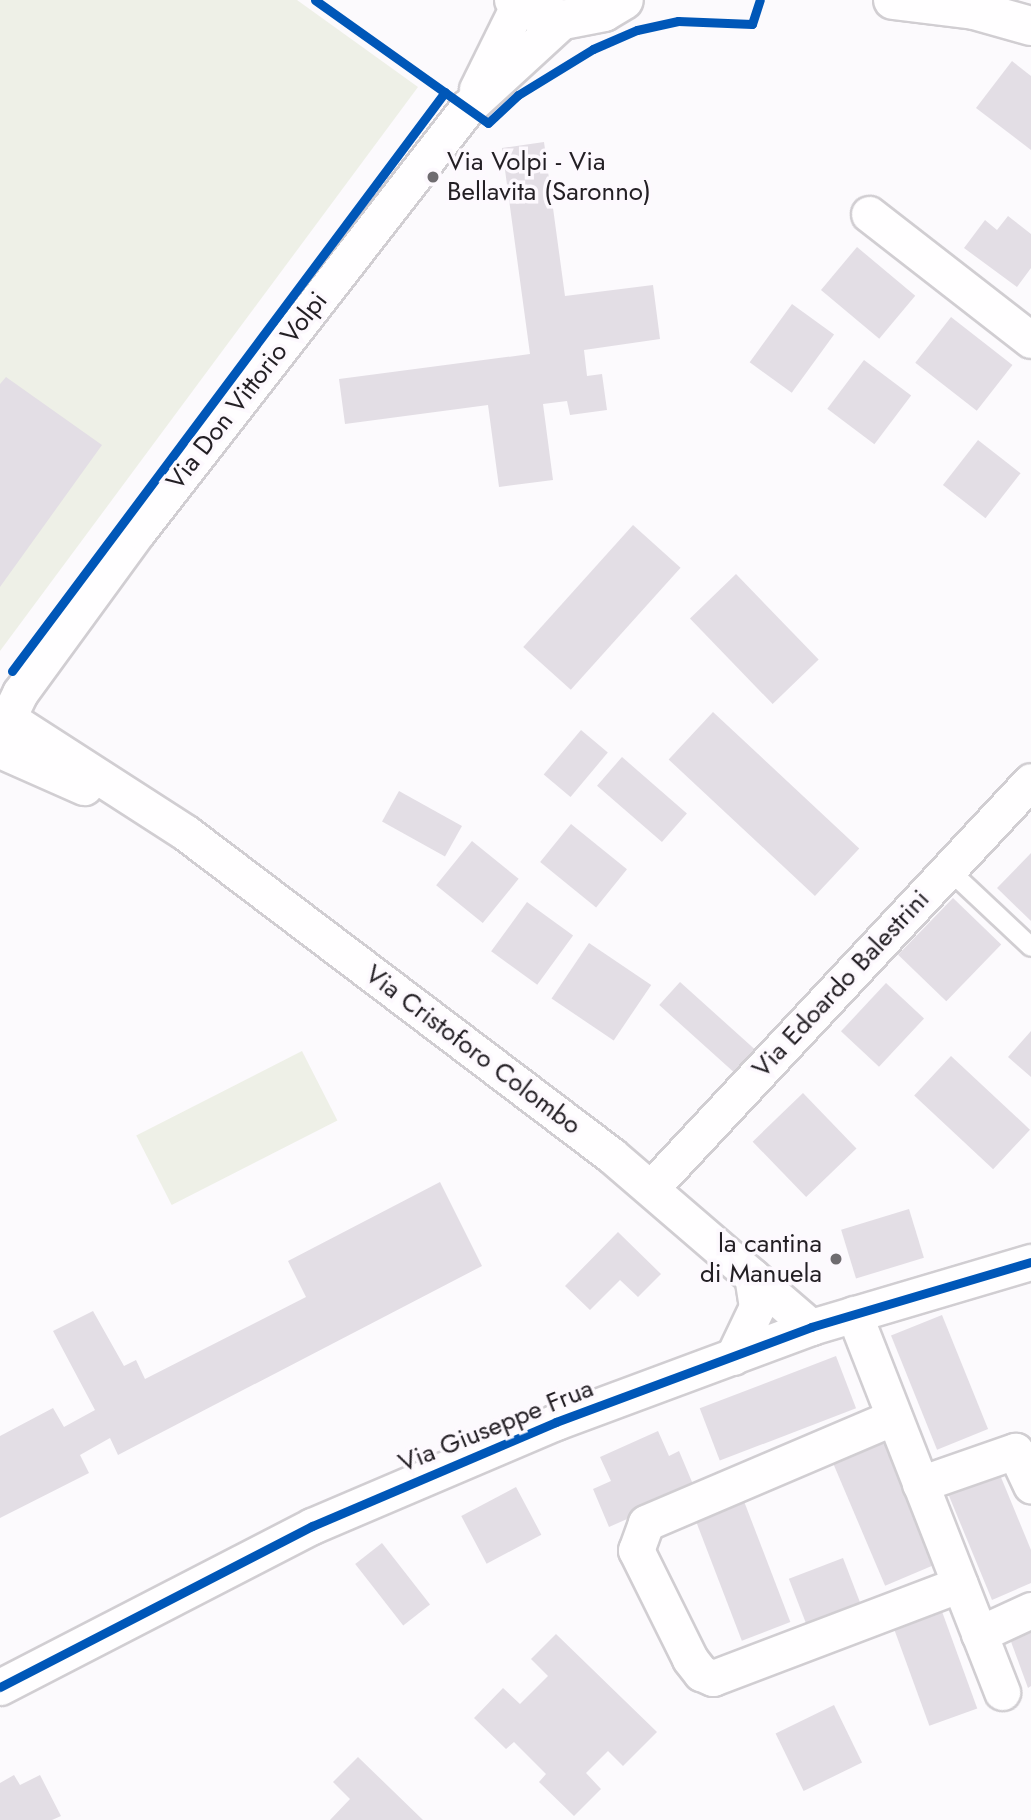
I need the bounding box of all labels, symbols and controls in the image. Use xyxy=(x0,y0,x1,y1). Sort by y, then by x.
place label: Via Volpi - Via Bellavita (Saronno) xyxy=(447,146,651,208)
marker: Via Volpi - Via Bellavita (Saronno) xyxy=(425,169,441,185)
street label: Via Don Vittorio Volpi xyxy=(160,286,334,496)
street label: Via Edoardo Balestrini xyxy=(746,884,936,1084)
street label: Via Cristoforo Colombo xyxy=(359,959,587,1141)
place label: la cantina di Manuela xyxy=(700,1228,822,1290)
marker: la cantina di Manuela xyxy=(828,1251,844,1267)
street label: Via Giuseppe Frua xyxy=(394,1373,598,1479)

